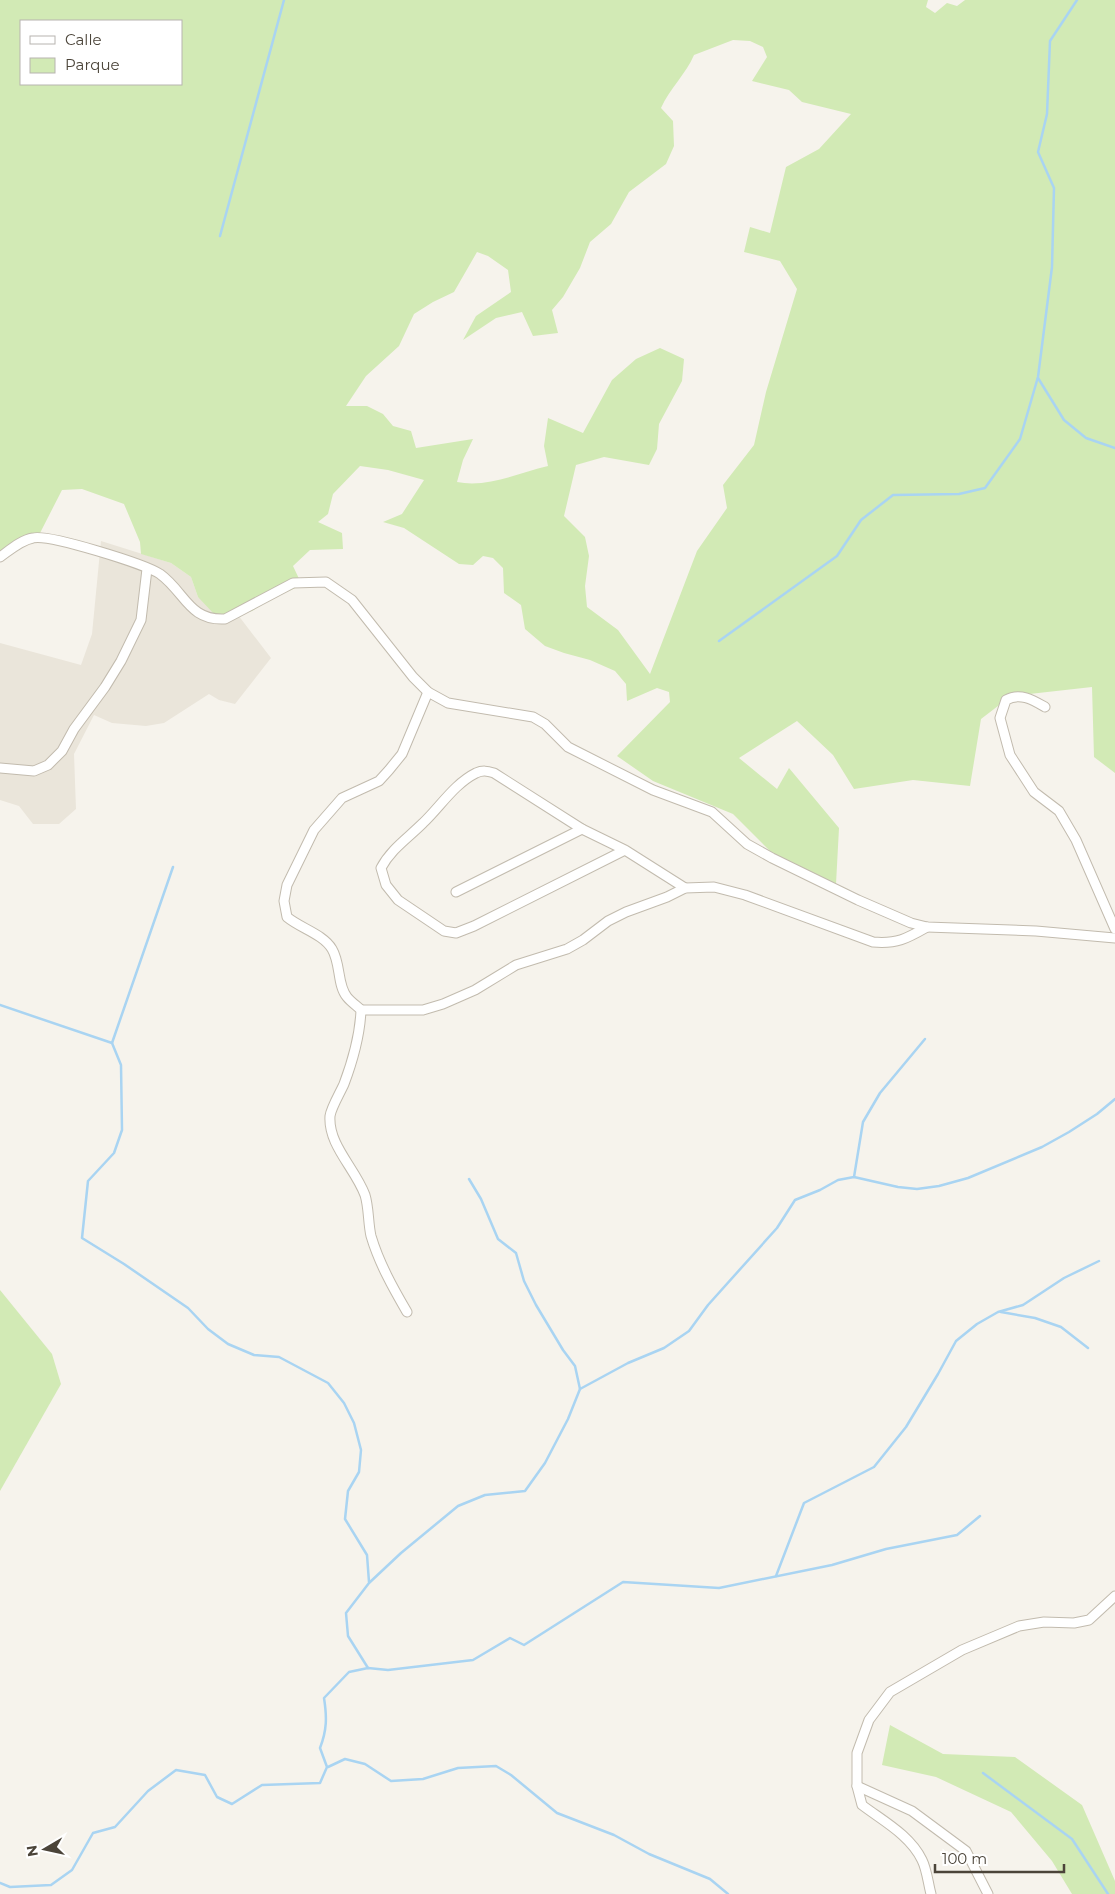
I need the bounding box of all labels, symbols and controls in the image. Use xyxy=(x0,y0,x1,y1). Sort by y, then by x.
legend xyxy=(20,20,182,85)
text: Calle xyxy=(65,30,102,49)
text: Parque xyxy=(65,55,120,74)
north arrow xyxy=(20,1824,70,1874)
scale bar xyxy=(935,1842,1064,1874)
text: N xyxy=(22,1844,42,1858)
text: 100 m xyxy=(942,1849,987,1868)

